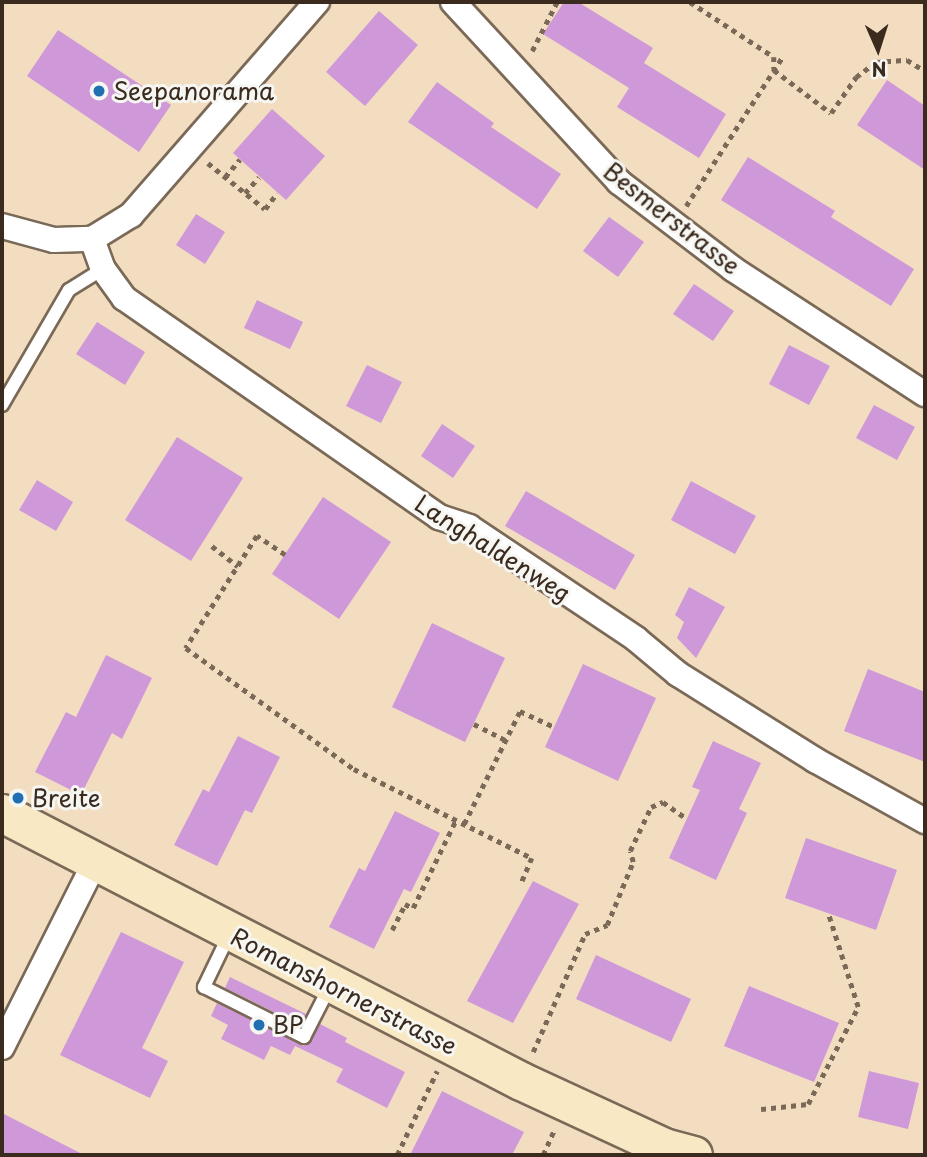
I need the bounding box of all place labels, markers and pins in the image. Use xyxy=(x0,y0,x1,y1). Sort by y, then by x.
place label: Seepanorama xyxy=(113,77,274,105)
marker: Seepanorama xyxy=(91,83,107,99)
place label: Breite xyxy=(32,784,101,812)
marker: Breite xyxy=(10,790,26,806)
place label: BP xyxy=(273,1011,304,1039)
marker: BP xyxy=(251,1017,267,1033)

